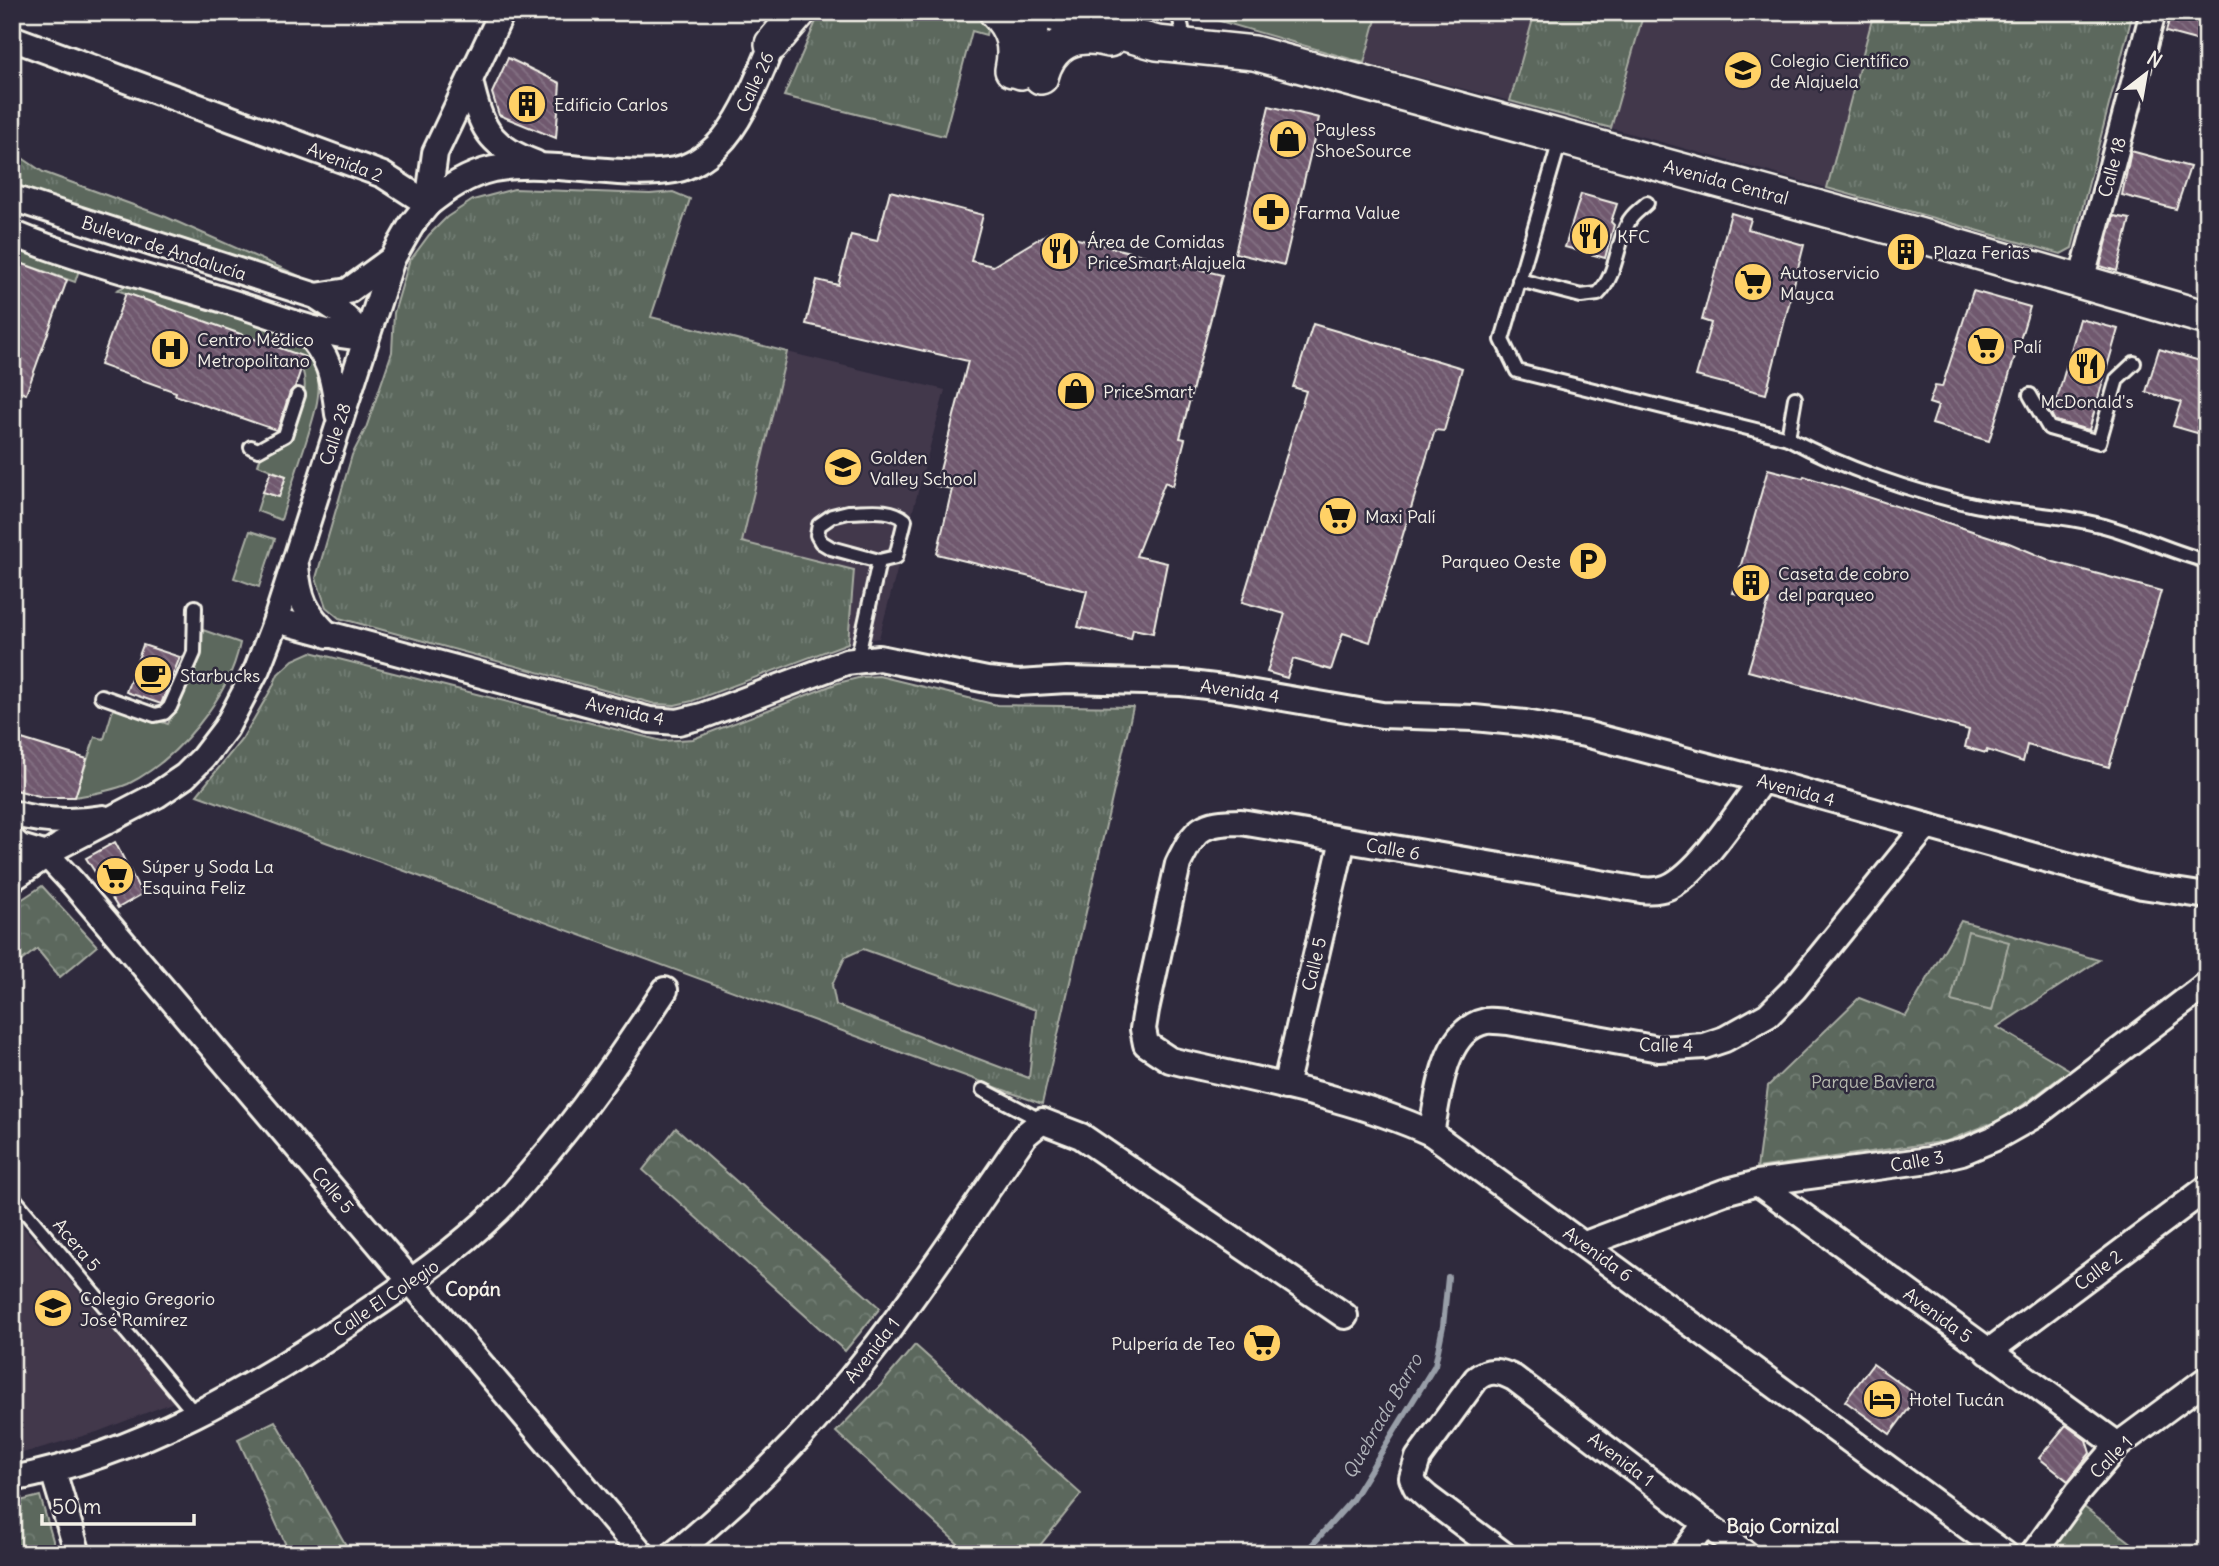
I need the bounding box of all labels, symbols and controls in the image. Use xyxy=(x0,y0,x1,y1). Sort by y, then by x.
north arrow xyxy=(2110,38,2180,108)
text: N xyxy=(2143,46,2167,73)
street label: Calle 26 xyxy=(731,48,779,116)
school or university icon: Colegio Científico de Alajuela xyxy=(1722,49,1764,91)
place label: Colegio Científico de Alajuela xyxy=(1770,49,1909,93)
building icon: Edificio Carlos xyxy=(506,83,548,125)
place label: Edificio Carlos xyxy=(554,93,668,116)
shop icon: Payless ShoeSource xyxy=(1267,118,1309,160)
place label: Payless ShoeSource xyxy=(1315,118,1412,162)
street label: Calle 18 xyxy=(2093,134,2131,200)
street label: Avenida 2 xyxy=(304,137,386,187)
street label: Avenida Central xyxy=(1661,154,1791,210)
pharmacy icon: Farma Value xyxy=(1250,191,1292,233)
place label: Farma Value xyxy=(1298,201,1400,224)
street label: Bulevar de Andalucía xyxy=(79,211,249,285)
restaurant icon: KFC xyxy=(1569,215,1611,257)
place label: KFC xyxy=(1617,225,1650,248)
restaurant icon: Área de Comidas PriceSmart Alajuela xyxy=(1039,230,1081,272)
place label: Área de Comidas PriceSmart Alajuela xyxy=(1087,230,1246,274)
building icon: Plaza Ferias xyxy=(1885,231,1927,273)
place label: Plaza Ferias xyxy=(1933,241,2030,264)
supermarket icon: Autoservicio Mayca xyxy=(1732,261,1774,303)
place label: Autoservicio Mayca xyxy=(1780,261,1880,305)
supermarket icon: Palí xyxy=(1965,325,2007,367)
hospital icon: Centro Médico Metropolitano xyxy=(149,328,191,370)
place label: Centro Médico Metropolitano xyxy=(197,328,314,372)
place label: Palí xyxy=(2013,335,2042,358)
restaurant icon: McDonald's xyxy=(2066,345,2108,387)
shop icon: PriceSmart xyxy=(1055,370,1097,412)
place label: PriceSmart xyxy=(1103,380,1193,403)
place label: McDonald's xyxy=(2040,390,2134,413)
street label: Calle 28 xyxy=(314,400,356,468)
school or university icon: Golden Valley School xyxy=(822,446,864,488)
place label: Golden Valley School xyxy=(870,446,977,490)
supermarket icon: Maxi Palí xyxy=(1317,495,1359,537)
place label: Maxi Palí xyxy=(1365,505,1436,528)
parking icon: Parqueo Oeste xyxy=(1567,540,1609,582)
place label: Parqueo Oeste xyxy=(1441,550,1561,573)
building icon: Caseta de cobro del parqueo xyxy=(1730,562,1772,604)
place label: Caseta de cobro del parqueo xyxy=(1778,562,1909,606)
cafe icon: Starbucks xyxy=(132,654,174,696)
place label: Starbucks xyxy=(180,664,260,687)
street label: Avenida 4 xyxy=(1199,674,1281,708)
street label: Avenida 4 xyxy=(584,691,666,731)
street label: Avenida 4 xyxy=(1754,769,1838,811)
street label: Calle 6 xyxy=(1364,833,1422,865)
supermarket icon: Súper y Soda La Esquina Feliz xyxy=(94,855,136,897)
place label: Súper y Soda La Esquina Feliz xyxy=(142,855,274,899)
street label: Calle 5 xyxy=(1297,935,1331,993)
street label: Calle 4 xyxy=(1639,1033,1693,1057)
park label: Parque Baviera xyxy=(1811,1070,1935,1093)
street label: Calle 3 xyxy=(1888,1145,1946,1177)
street label: Calle 5 xyxy=(307,1162,359,1218)
street label: Acera 5 xyxy=(48,1214,106,1276)
street label: Avenida 6 xyxy=(1559,1221,1637,1287)
street label: Calle 2 xyxy=(2070,1245,2127,1295)
street label: Calle El Colegio xyxy=(329,1254,443,1342)
district label: Copán xyxy=(445,1277,501,1301)
street label: Avenida 5 xyxy=(1899,1282,1977,1348)
school or university icon: Colegio Gregorio José Ramírez xyxy=(32,1287,74,1329)
place label: Colegio Gregorio José Ramírez xyxy=(80,1287,215,1331)
street label: Avenida 1 xyxy=(839,1313,905,1387)
supermarket icon: Pulpería de Teo xyxy=(1241,1322,1283,1364)
place label: Pulpería de Teo xyxy=(1111,1332,1235,1355)
water label: Quebrada Barro xyxy=(1337,1348,1428,1483)
hotel icon: Hotel Tucán xyxy=(1861,1378,1903,1420)
place label: Hotel Tucán xyxy=(1909,1388,2004,1411)
street label: Avenida 1 xyxy=(1583,1427,1659,1491)
street label: Calle 1 xyxy=(2085,1431,2137,1483)
scale bar xyxy=(42,1482,194,1526)
text: 50 m xyxy=(52,1493,101,1520)
district label: Bajo Cornizal xyxy=(1727,1514,1839,1538)

